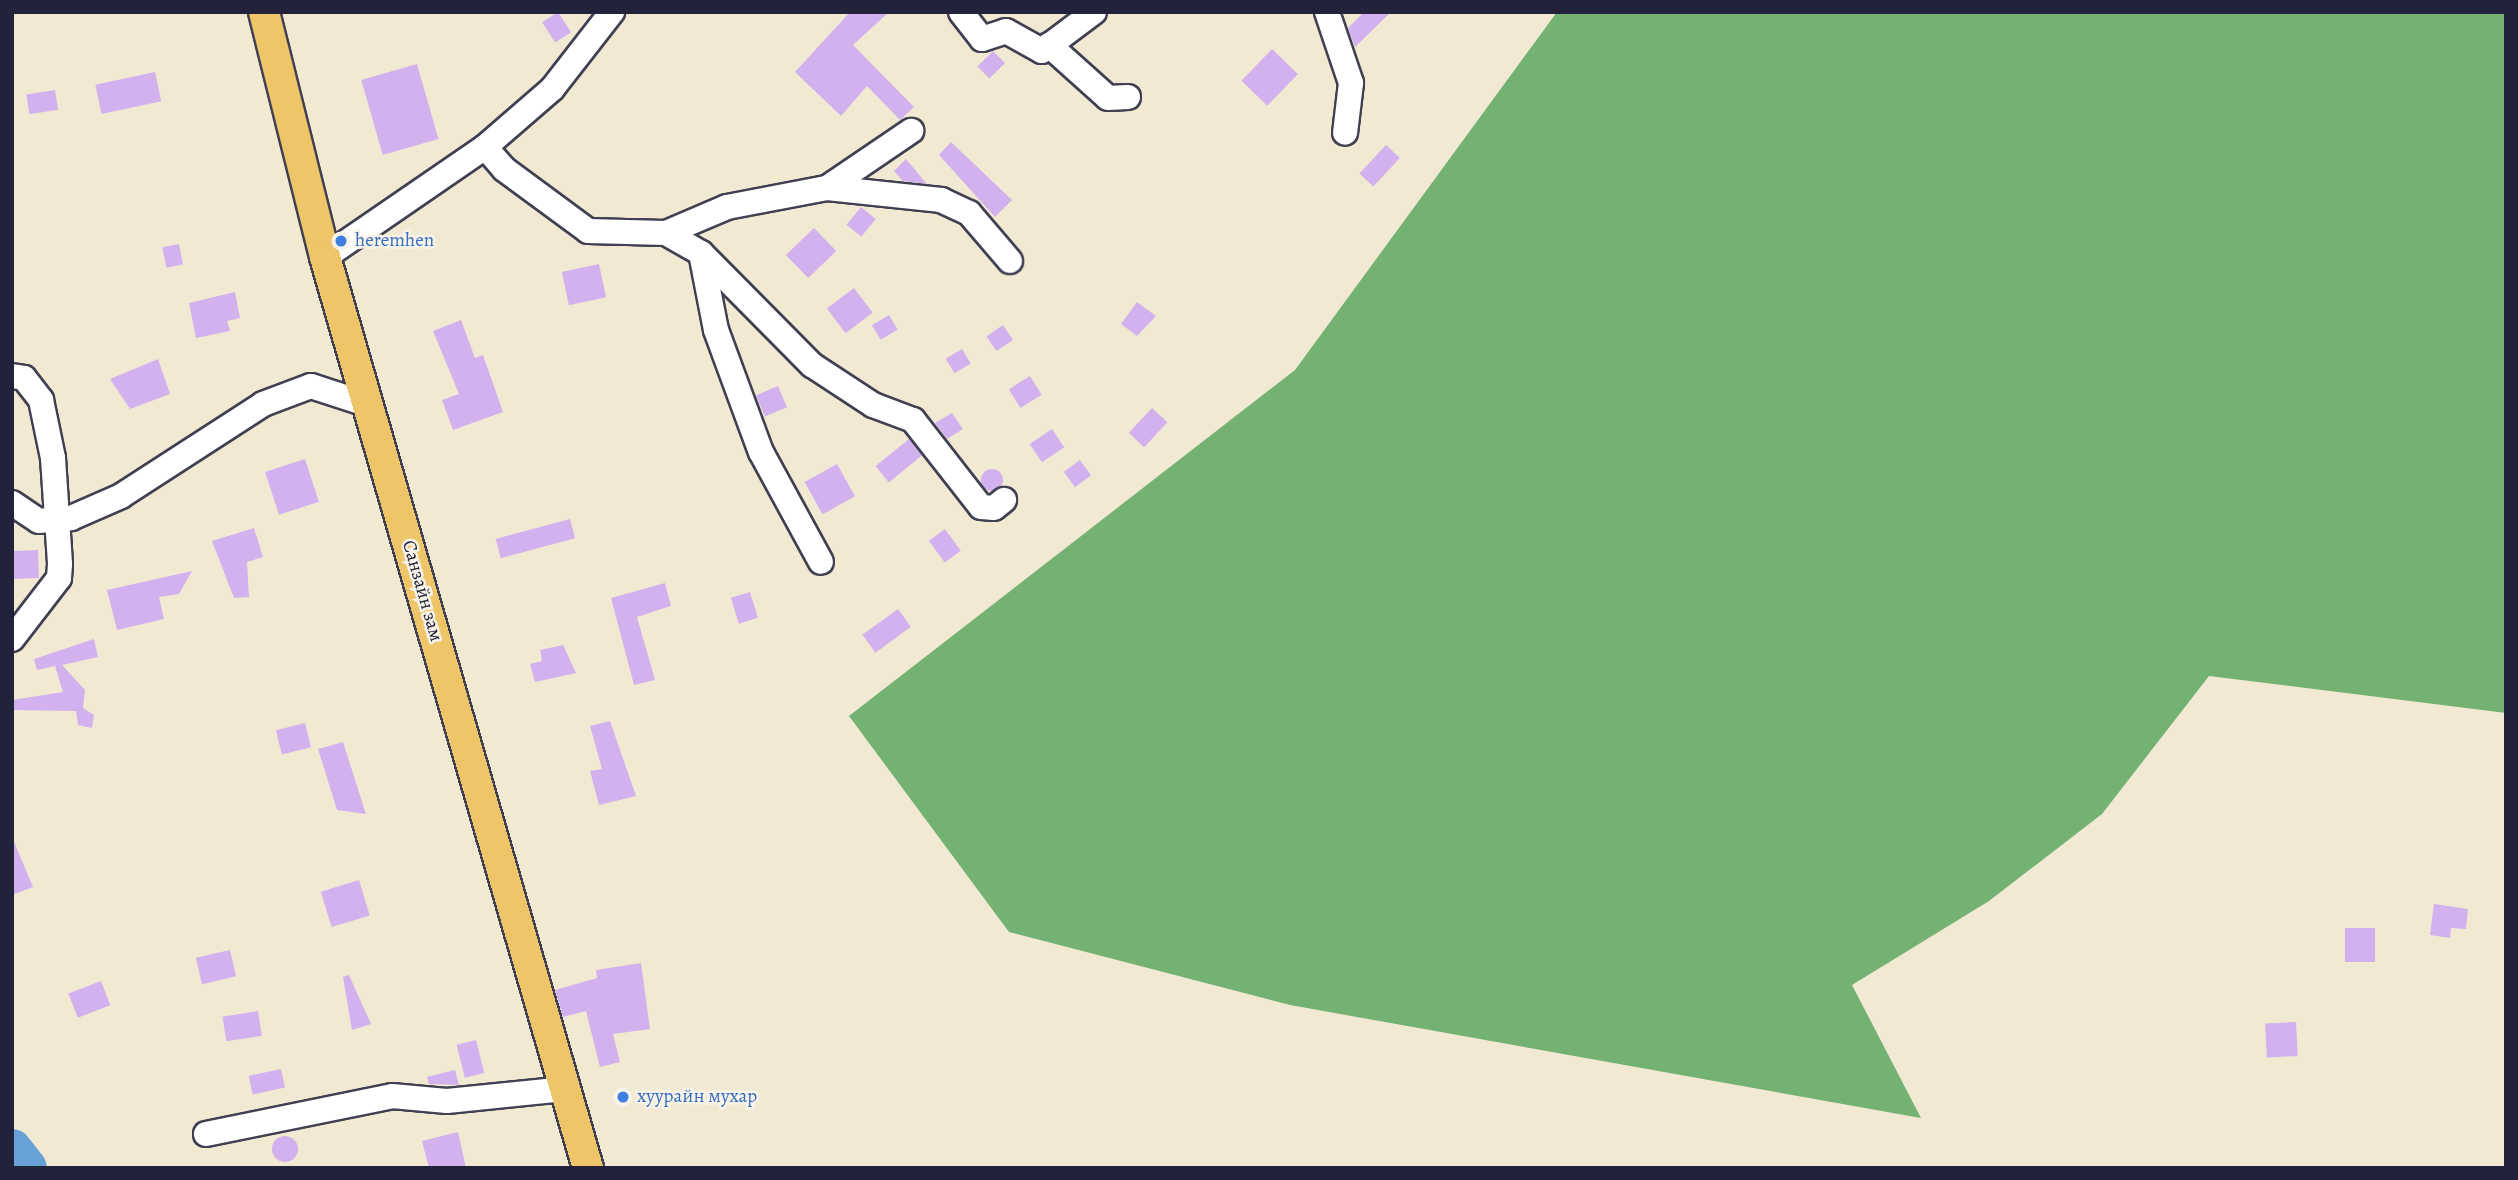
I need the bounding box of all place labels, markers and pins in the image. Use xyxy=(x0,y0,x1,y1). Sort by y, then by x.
place label: heremhen xyxy=(355,230,434,252)
marker: heremhen xyxy=(333,233,349,249)
place label: хуурайн мухар xyxy=(637,1086,757,1108)
marker: хуурайн мухар xyxy=(615,1089,631,1105)

